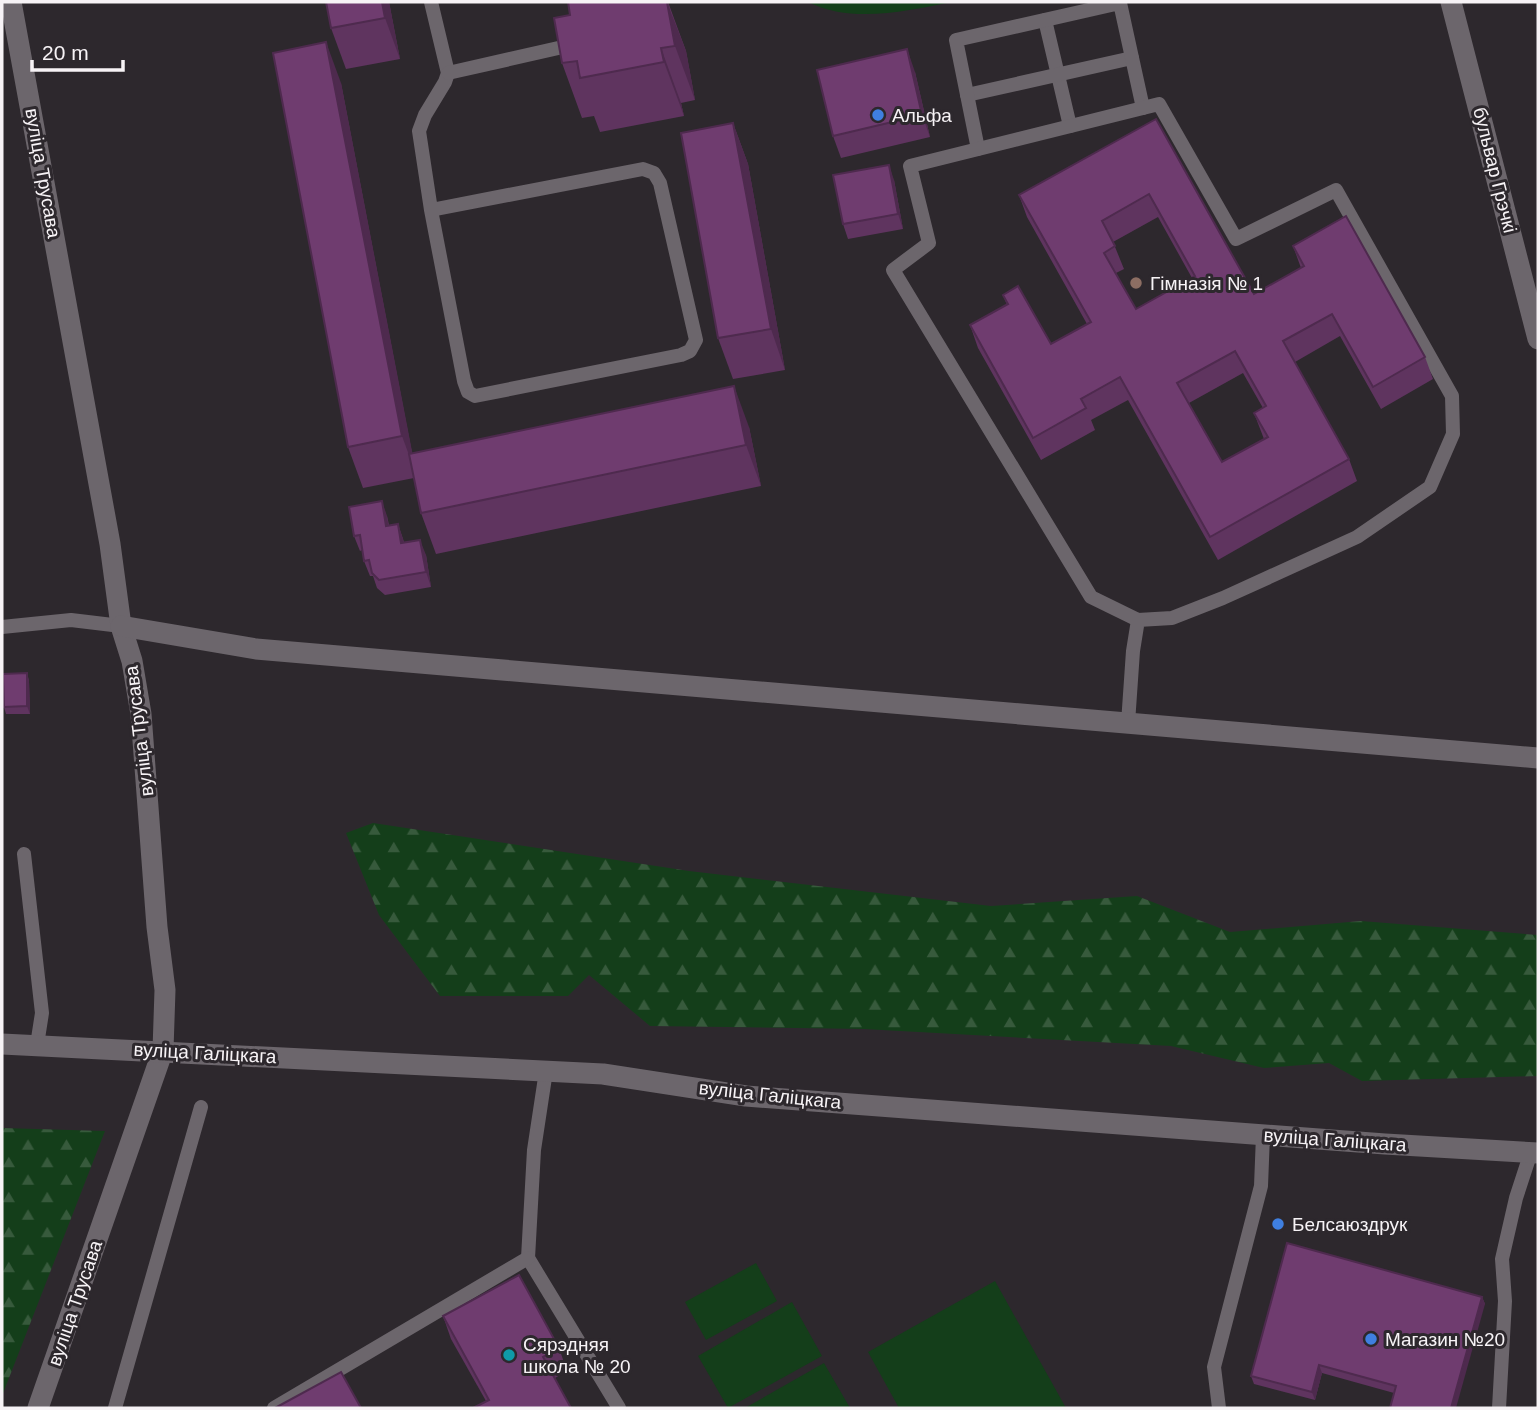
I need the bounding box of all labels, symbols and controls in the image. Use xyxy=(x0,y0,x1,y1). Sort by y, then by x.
scale bar xyxy=(32,28,122,72)
text: 20 m xyxy=(42,41,89,64)
place label: Альфа xyxy=(892,105,952,126)
street label: бульвар Грэчкі xyxy=(1469,105,1521,235)
street label: вуліца Трусава xyxy=(21,106,65,240)
marker: Альфа xyxy=(870,107,886,123)
place label: Гімназія № 1 xyxy=(1150,273,1263,294)
marker: Гімназія № 1 xyxy=(1128,275,1144,291)
street label: вуліца Трусава xyxy=(121,664,157,798)
street label: вуліца Галіцкага xyxy=(133,1039,277,1067)
street label: вуліца Галіцкага xyxy=(698,1077,843,1113)
street label: вуліца Галіцкага xyxy=(1263,1125,1408,1155)
place label: Белсаюздрук xyxy=(1292,1214,1408,1235)
marker: Белсаюздрук xyxy=(1270,1216,1286,1232)
street label: вуліца Трусава xyxy=(44,1237,106,1369)
place label: Магазин №20 xyxy=(1385,1329,1505,1350)
marker: Магазин №20 xyxy=(1363,1331,1379,1347)
place label: Сярэдняя школа № 20 xyxy=(523,1334,631,1377)
marker: Сярэдняя школа № 20 xyxy=(501,1347,517,1363)

